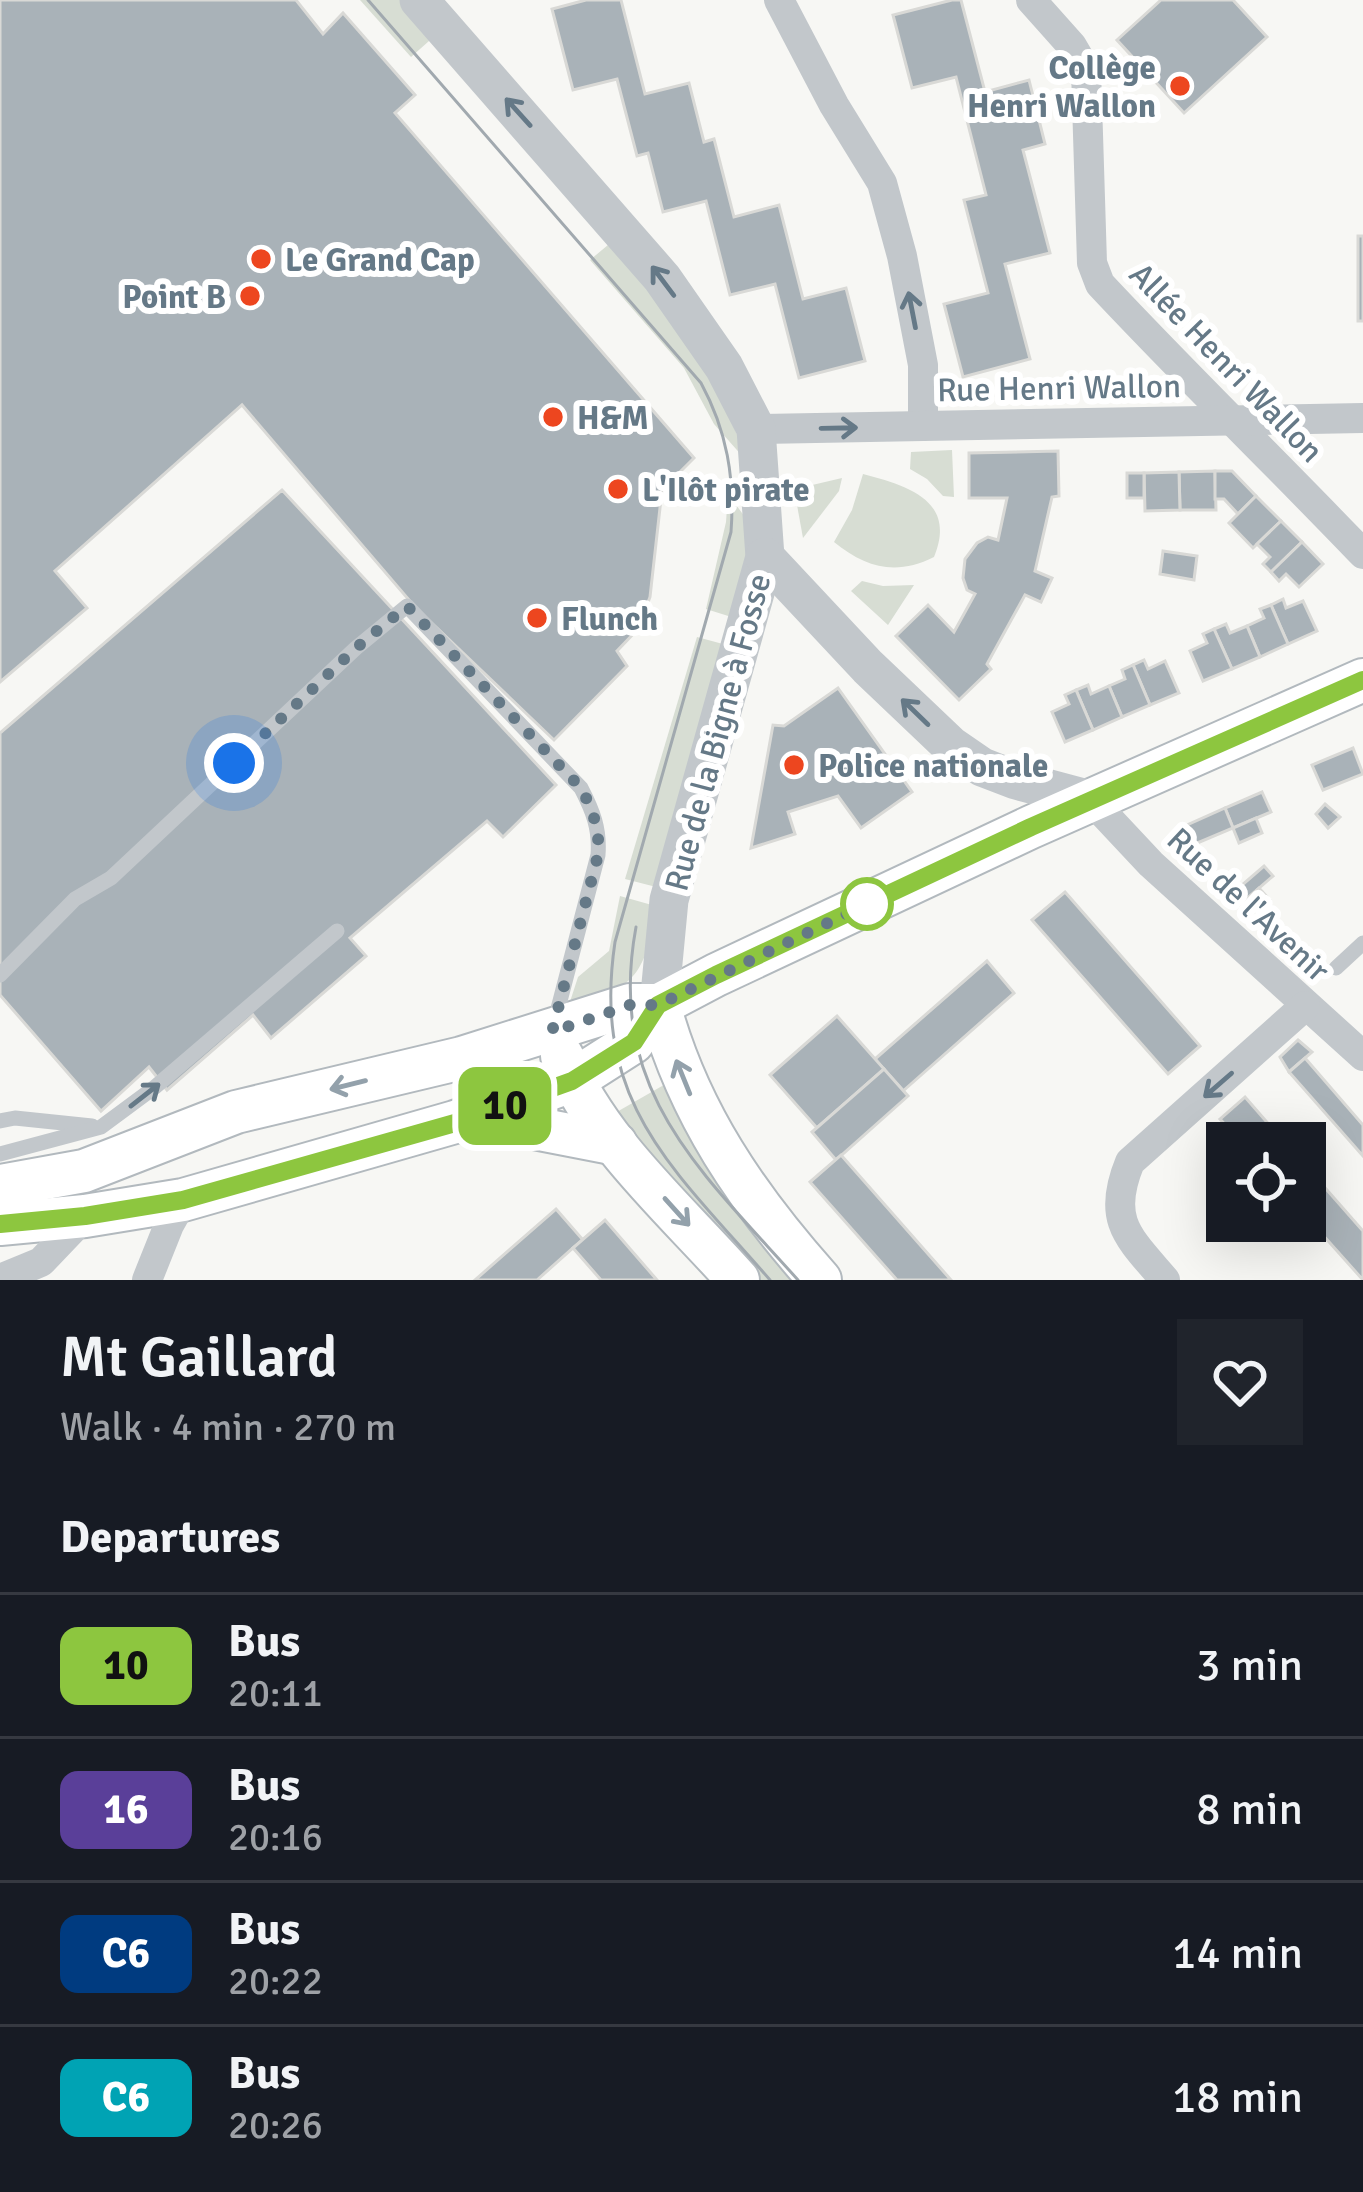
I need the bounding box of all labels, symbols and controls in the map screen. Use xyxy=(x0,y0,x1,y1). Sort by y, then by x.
place label: Collège Henri Wallon xyxy=(967,48,1156,127)
marker: Collège Henri Wallon xyxy=(1167,73,1193,99)
one-way arrow xyxy=(505,97,532,127)
place label: Le Grand Cap xyxy=(285,240,475,281)
marker: Le Grand Cap xyxy=(248,246,274,272)
street label: Allée Henri Wallon xyxy=(1120,255,1332,471)
one-way arrow xyxy=(650,265,676,298)
place label: Point B xyxy=(122,277,226,318)
marker: Point B xyxy=(237,283,263,309)
one-way arrow xyxy=(900,291,922,330)
street label: Rue Henri Wallon xyxy=(937,366,1181,411)
place label: H&M xyxy=(577,398,649,439)
marker: H&M xyxy=(540,404,566,430)
one-way arrow xyxy=(819,416,858,439)
place label: L'Ilôt pirate xyxy=(642,470,810,511)
marker: L'Ilôt pirate xyxy=(605,476,631,502)
street label: Rue de la Bigne à Fosse xyxy=(656,569,781,896)
place label: Flunch xyxy=(561,599,658,640)
marker: Flunch xyxy=(524,605,550,631)
one-way arrow xyxy=(901,698,930,726)
your location xyxy=(204,733,264,793)
place label: Police nationale xyxy=(818,746,1048,787)
marker: Police nationale xyxy=(781,752,807,778)
street label: Rue de l'Avenir xyxy=(1158,819,1338,991)
unlabelled marker xyxy=(842,879,892,929)
one-way arrow xyxy=(670,1059,692,1096)
line badge: 10 xyxy=(451,1067,559,1145)
one-way arrow xyxy=(1204,1071,1234,1098)
one-way arrow xyxy=(330,1075,368,1097)
text: 10 xyxy=(482,1080,528,1131)
one-way arrow xyxy=(128,1082,160,1108)
map controls xyxy=(1206,1122,1326,1242)
button: locate xyxy=(1206,1122,1326,1242)
one-way arrow xyxy=(663,1196,690,1227)
button: heart xyxy=(1177,1319,1303,1445)
text: Mt Gaillard xyxy=(60,1322,337,1393)
text: Walk · 4 min · 270 m xyxy=(60,1403,396,1451)
text: Departures xyxy=(60,1510,280,1565)
text: Bus xyxy=(228,1614,300,1669)
text: 3 min xyxy=(1196,1638,1303,1693)
text: 10 xyxy=(103,1640,149,1691)
text: 20:11 xyxy=(228,1669,323,1717)
text: Bus xyxy=(228,1758,300,1813)
text: 8 min xyxy=(1196,1782,1303,1837)
text: 16 xyxy=(103,1784,149,1835)
text: 20:16 xyxy=(228,1813,323,1861)
text: Bus xyxy=(228,1902,300,1957)
text: 14 min xyxy=(1172,1926,1303,1981)
text: C6 xyxy=(102,1928,150,1979)
text: 20:22 xyxy=(228,1957,323,2005)
text: Bus xyxy=(228,2046,300,2101)
text: 18 min xyxy=(1172,2070,1303,2125)
text: C6 xyxy=(102,2072,150,2123)
text: 20:26 xyxy=(228,2101,323,2149)

